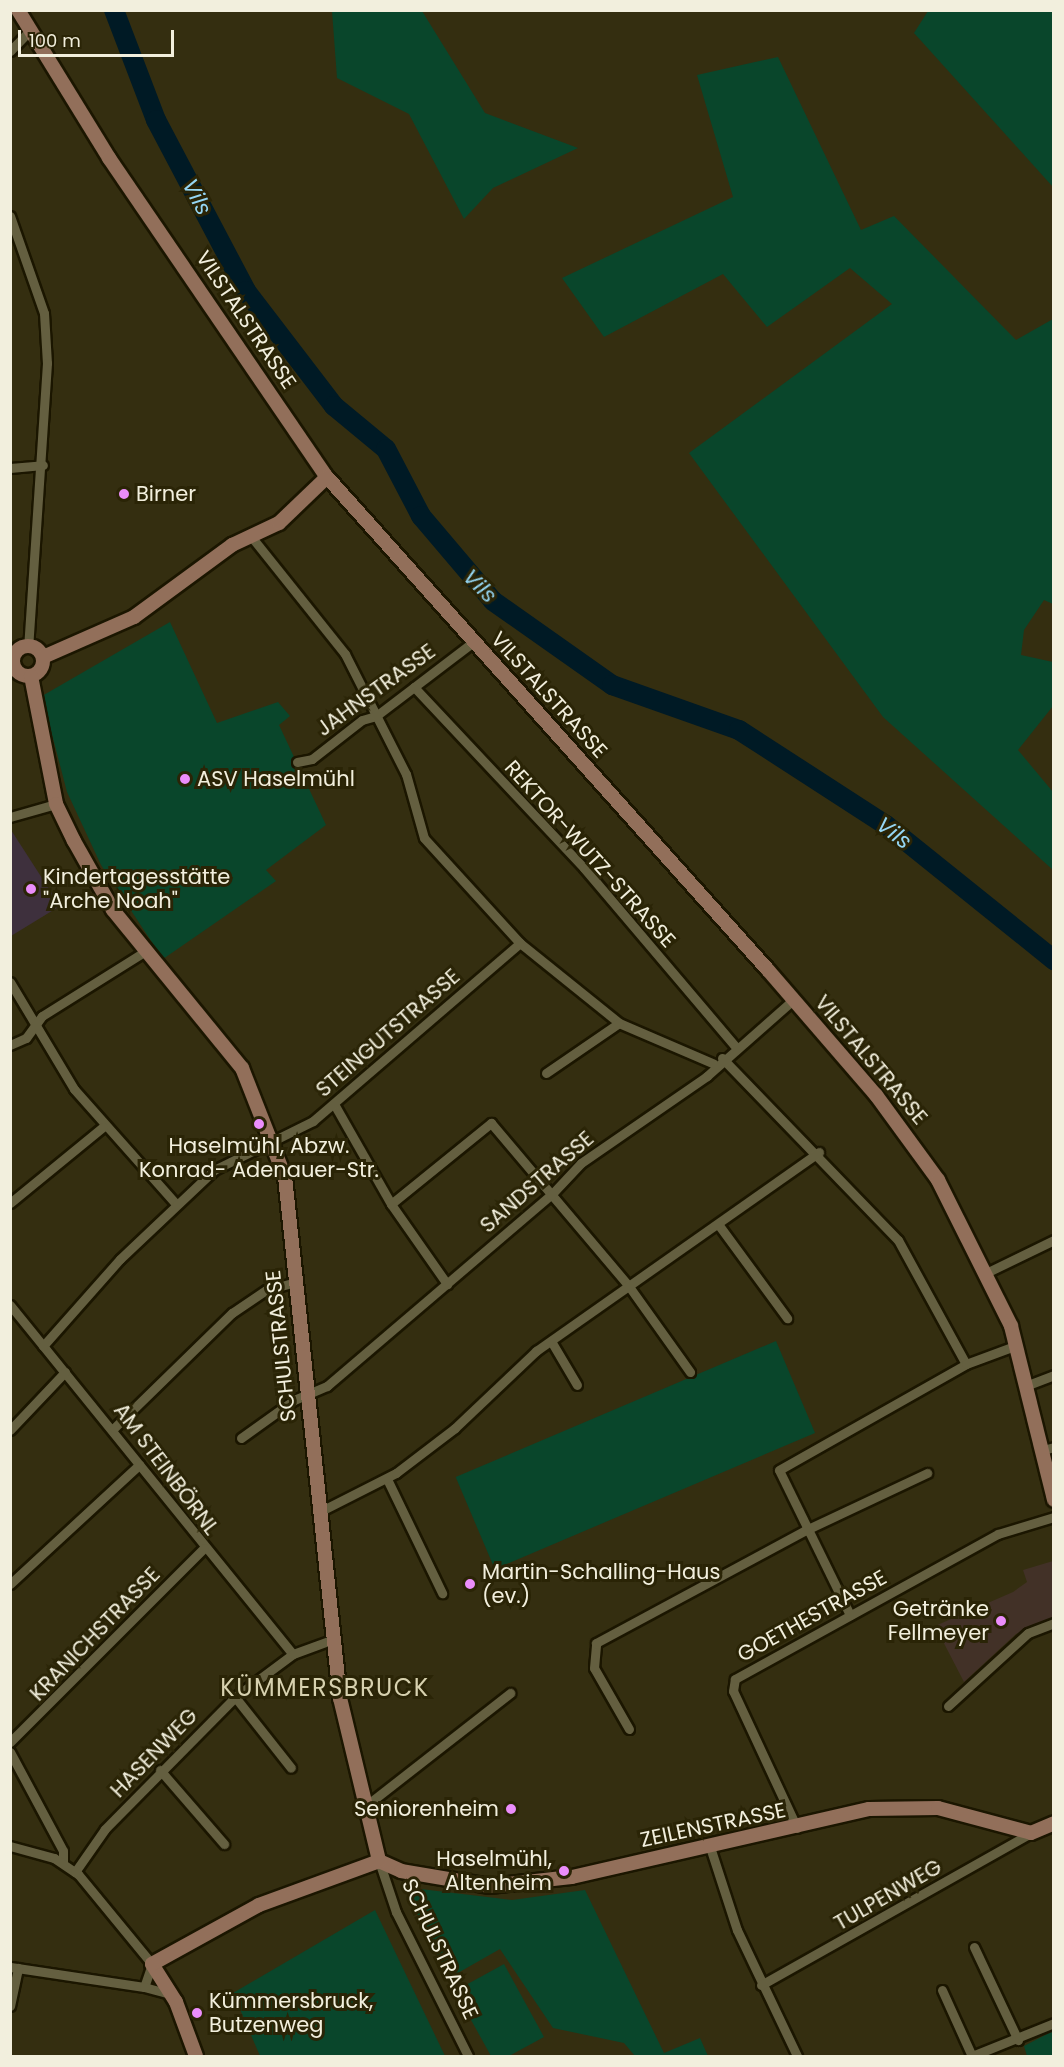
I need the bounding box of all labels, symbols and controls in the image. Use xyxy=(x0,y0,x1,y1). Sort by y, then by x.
scale bar xyxy=(21,18,177,56)
text: 100 m xyxy=(29,28,81,53)
water label: Vils xyxy=(177,174,217,220)
street label: VILSTALSTRASSE xyxy=(190,246,302,394)
place label: Birner xyxy=(136,481,196,507)
marker: Birner xyxy=(117,487,131,501)
water label: Vils xyxy=(458,564,502,608)
street label: VILSTALSTRASSE xyxy=(486,627,612,763)
street label: JAHNSTRASSE xyxy=(312,638,440,742)
street label: REKTOR-WUTZ-STRASSE xyxy=(499,755,681,953)
place label: ASV Haselmühl xyxy=(197,766,355,792)
marker: ASV Haselmühl xyxy=(178,772,192,786)
water label: Vils xyxy=(871,811,917,855)
place label: Kindertagesstätte "Arche Noah" xyxy=(43,864,230,914)
marker: Kindertagesstätte "Arche Noah" xyxy=(24,882,38,896)
street label: STEINGUTSTRASSE xyxy=(311,964,465,1102)
street label: VILSTALSTRASSE xyxy=(809,990,933,1130)
marker: Haselmühl, Abzw. Konrad- Adenauer-Str. xyxy=(252,1117,266,1131)
street label: SANDSTRASSE xyxy=(475,1126,599,1238)
place label: Haselmühl, Abzw. Konrad- Adenauer-Str. xyxy=(139,1133,379,1183)
street label: SCHULSTRASSE xyxy=(261,1269,301,1423)
street label: AM STEINBÖRNL xyxy=(108,1398,224,1540)
place label: Martin-Schalling-Haus (ev.) xyxy=(482,1559,720,1609)
street label: KRANICHSTRASSE xyxy=(25,1562,165,1706)
street label: GOETHESTRASSE xyxy=(733,1565,891,1667)
marker: Martin-Schalling-Haus (ev.) xyxy=(463,1577,477,1591)
place label: Getränke Fellmeyer xyxy=(888,1596,989,1646)
marker: Getränke Fellmeyer xyxy=(994,1614,1008,1628)
district label: KÜMMERSBRUCK xyxy=(220,1674,430,1702)
street label: HASENWEG xyxy=(105,1703,203,1803)
place label: Seniorenheim xyxy=(354,1796,499,1822)
street label: ZEILENSTRASSE xyxy=(638,1797,788,1853)
marker: Seniorenheim xyxy=(504,1802,518,1816)
place label: Haselmühl, Altenheim xyxy=(436,1846,552,1896)
street label: TULPENWEG xyxy=(830,1854,946,1936)
marker: Haselmühl, Altenheim xyxy=(557,1864,571,1878)
street label: SCHULSTRASSE xyxy=(396,1875,484,2023)
place label: Kümmersbruck, Butzenweg xyxy=(209,1988,373,2038)
marker: Kümmersbruck, Butzenweg xyxy=(190,2006,204,2020)

